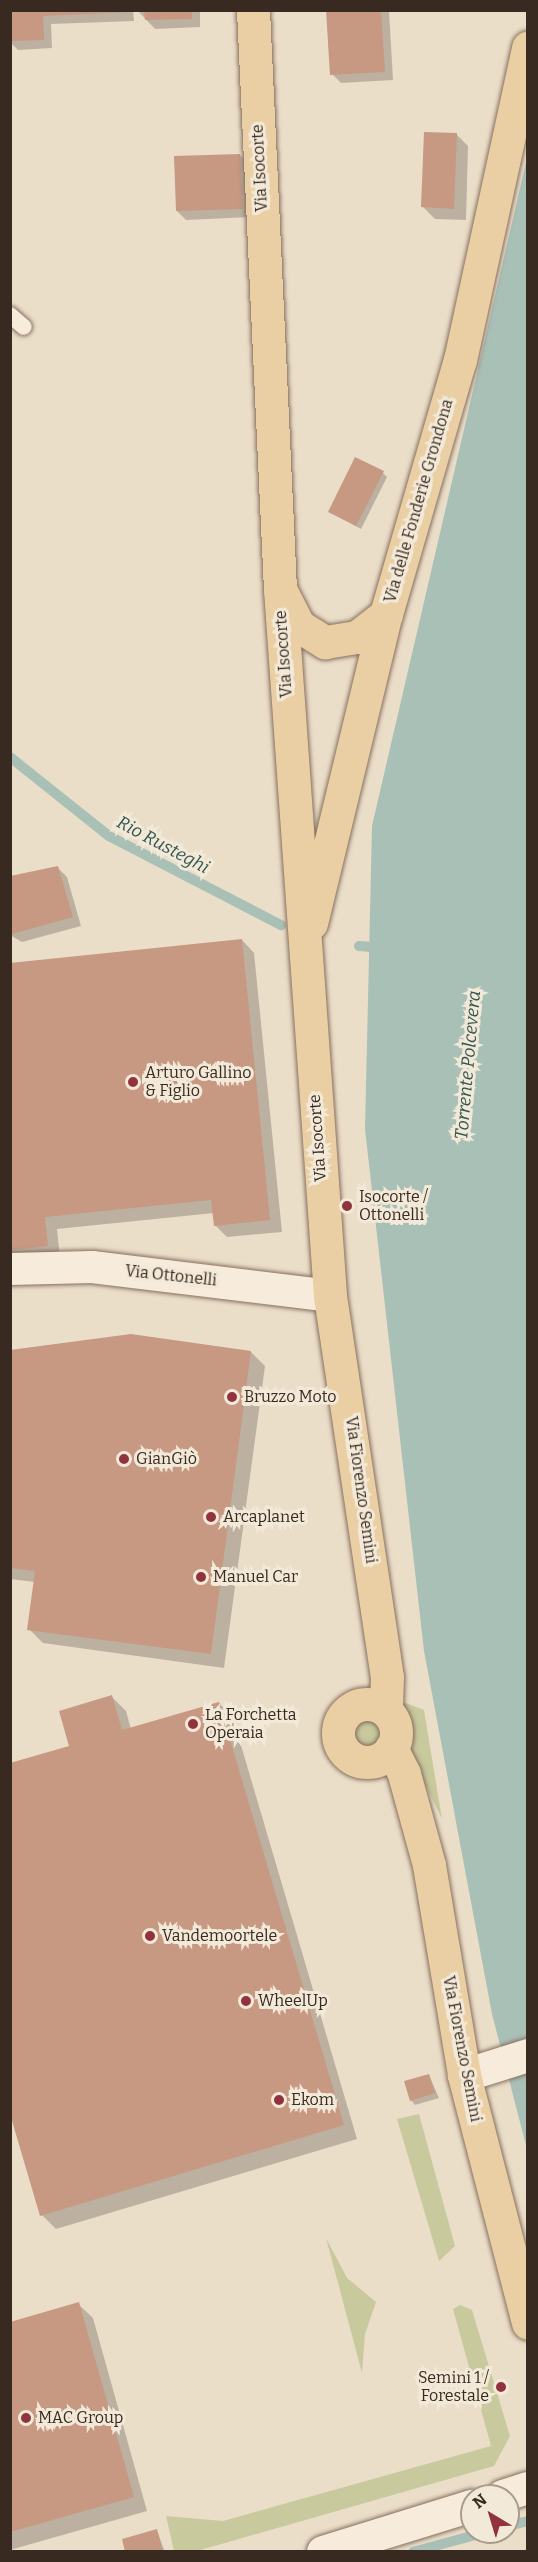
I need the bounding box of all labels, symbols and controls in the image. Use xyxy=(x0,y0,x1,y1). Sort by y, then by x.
street label: Via Isocorte xyxy=(248,124,272,212)
street label: Via delle Fonderie Grondona xyxy=(381,397,457,605)
street label: Via Isocorte xyxy=(271,610,297,698)
water label: Rio Rusteghi xyxy=(113,812,213,878)
water label: Torrente Polcevera xyxy=(451,989,485,1141)
place label: Arturo Gallino & Figlio xyxy=(145,1063,252,1101)
marker: Arturo Gallino & Figlio xyxy=(126,1075,140,1089)
street label: Via Isocorte xyxy=(305,1094,331,1182)
place label: Isocorte / Ottonelli xyxy=(359,1187,428,1225)
marker: Isocorte / Ottonelli xyxy=(340,1199,354,1213)
street label: Via Ottonelli xyxy=(124,1262,218,1290)
place label: Bruzzo Moto xyxy=(244,1387,337,1407)
marker: Bruzzo Moto xyxy=(225,1390,239,1404)
street label: Via Fiorenzo Semini xyxy=(341,1415,381,1565)
place label: GianGiò xyxy=(136,1449,197,1469)
marker: GianGiò xyxy=(117,1452,131,1466)
place label: Arcaplanet xyxy=(223,1507,305,1527)
marker: Arcaplanet xyxy=(204,1510,218,1524)
place label: Manuel Car xyxy=(213,1567,298,1587)
marker: Manuel Car xyxy=(194,1570,208,1584)
place label: La Forchetta Operaia xyxy=(205,1705,297,1743)
marker: La Forchetta Operaia xyxy=(186,1717,200,1731)
place label: Vandemoortele xyxy=(162,1926,277,1946)
marker: Vandemoortele xyxy=(143,1929,157,1943)
street label: Via Fiorenzo Semini xyxy=(438,1974,486,2124)
place label: WheelUp xyxy=(258,1991,328,2011)
marker: WheelUp xyxy=(239,1994,253,2008)
place label: Ekom xyxy=(291,2090,334,2110)
marker: Ekom xyxy=(272,2093,286,2107)
place label: Semini 1 / Forestale xyxy=(418,2368,489,2406)
marker: Semini 1 / Forestale xyxy=(494,2380,508,2394)
place label: MAC Group xyxy=(38,2408,123,2428)
marker: MAC Group xyxy=(19,2411,33,2425)
north arrow xyxy=(460,2484,520,2544)
text: N xyxy=(469,2490,491,2512)

